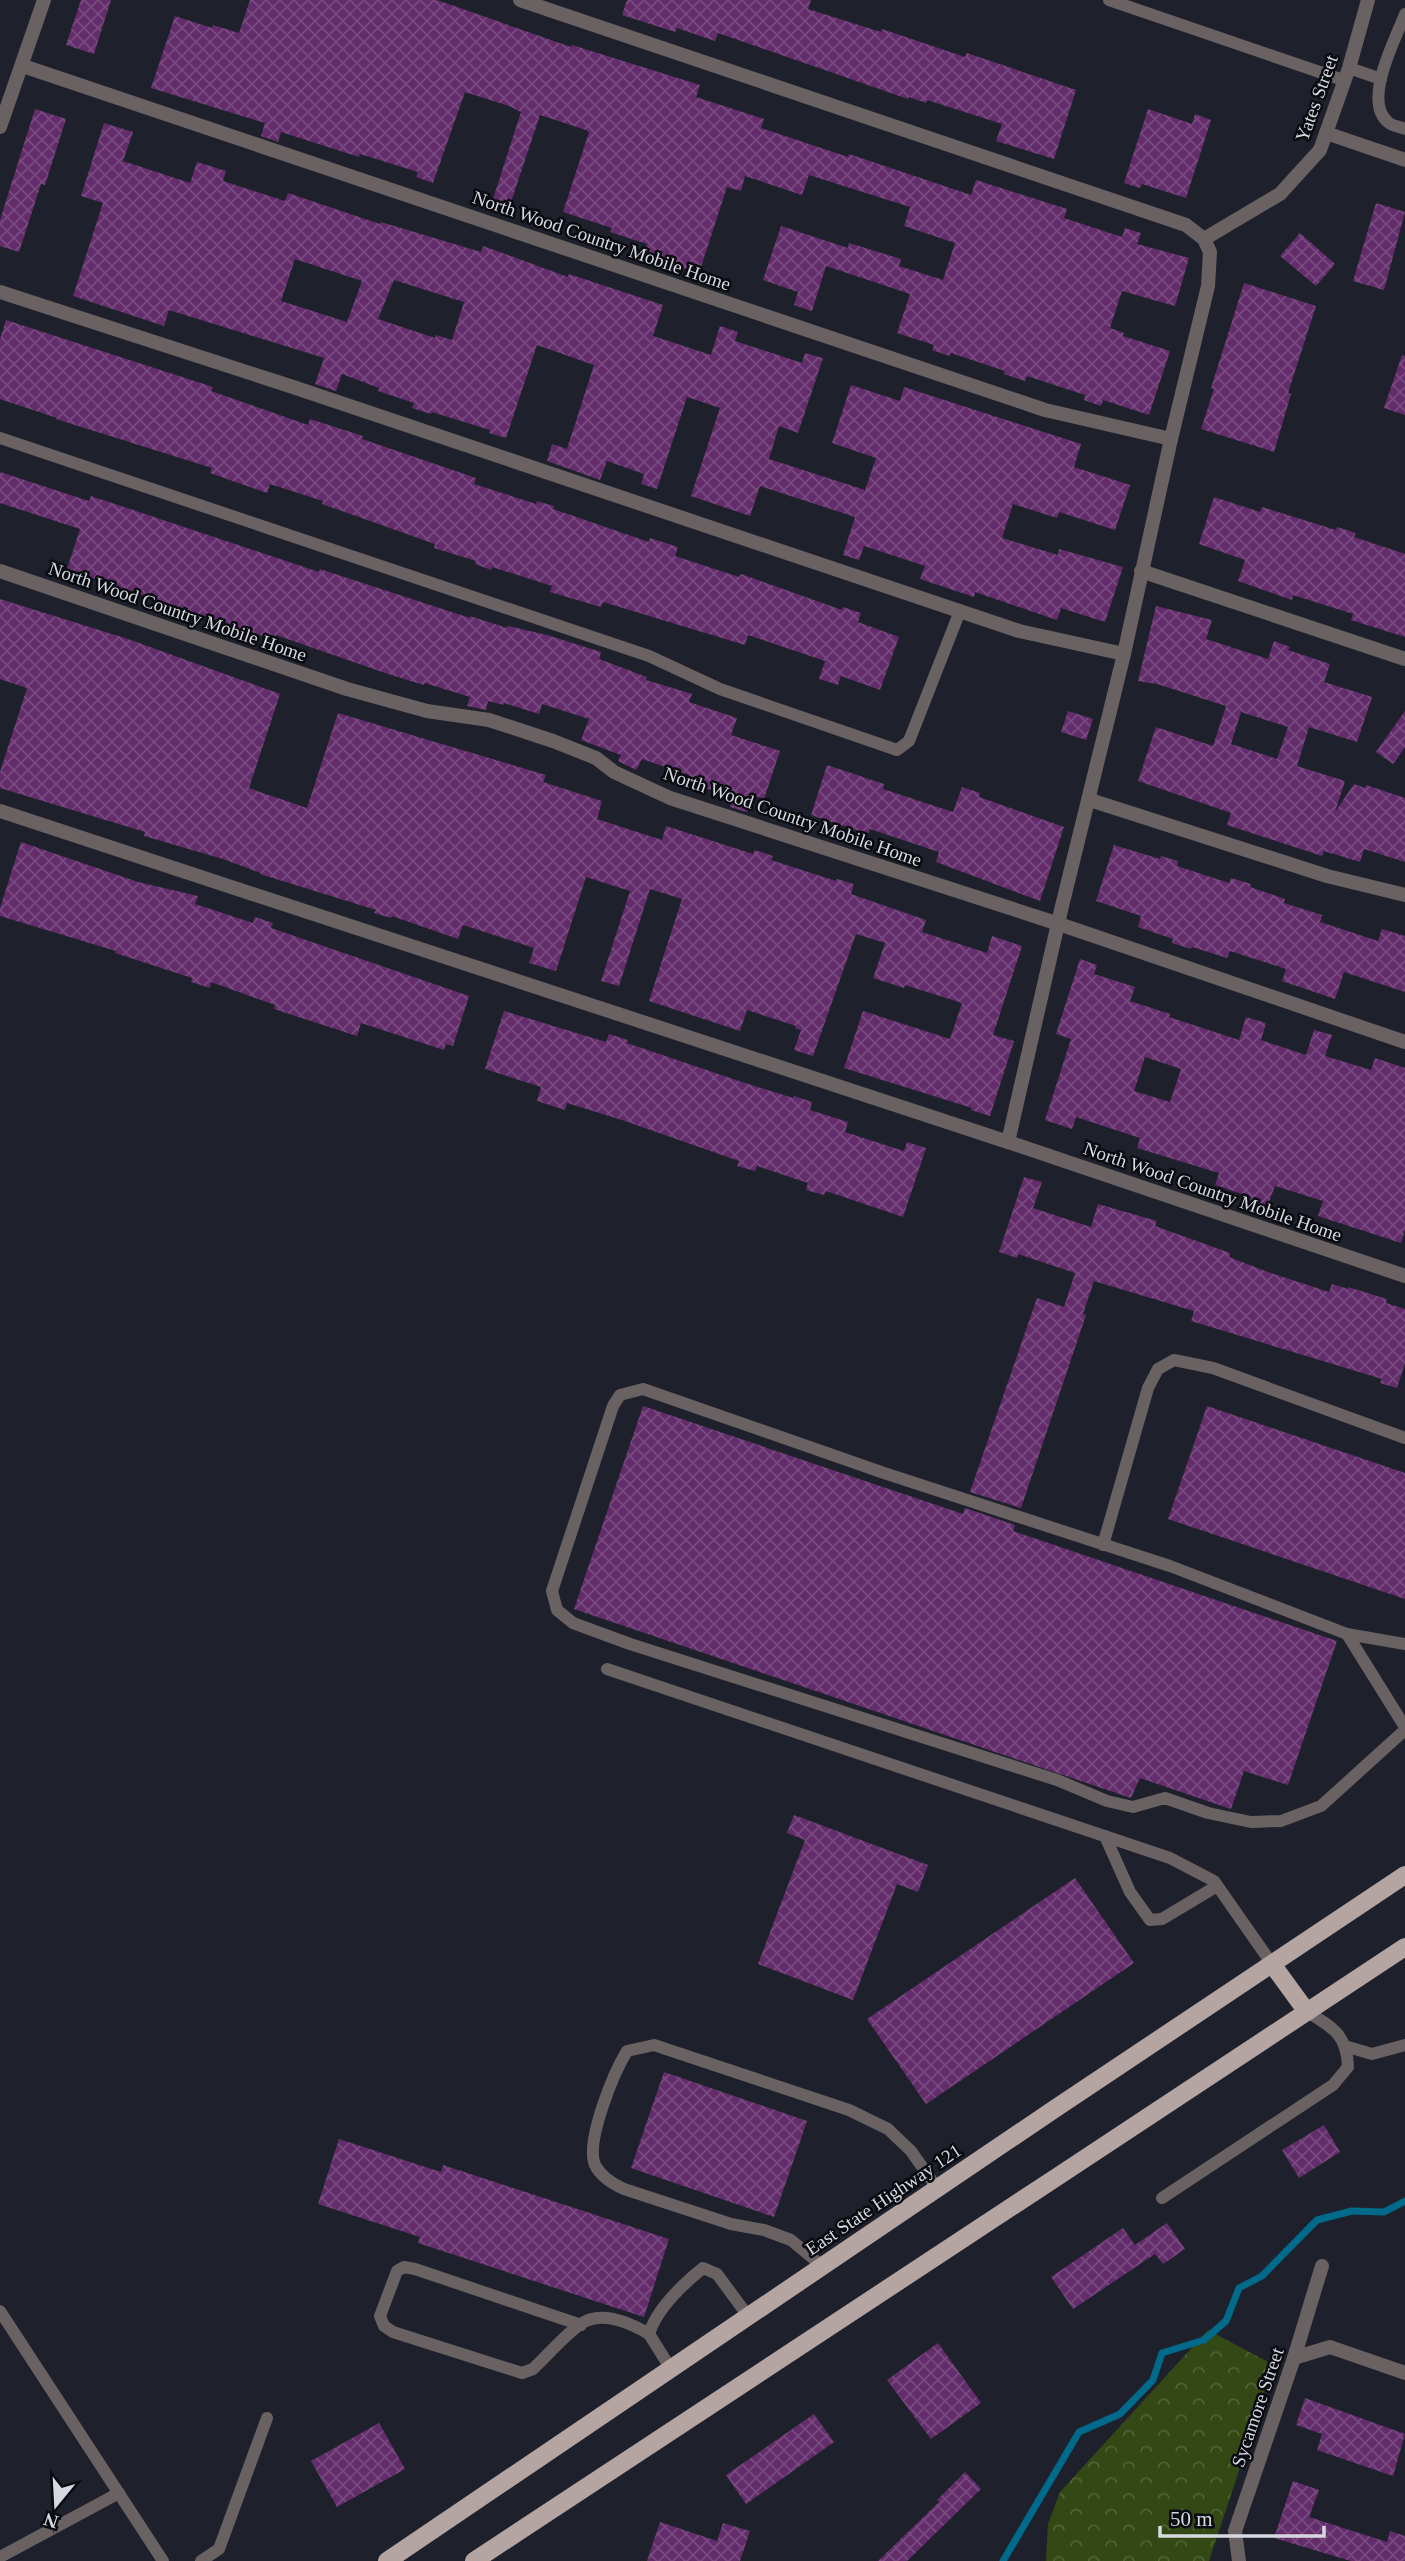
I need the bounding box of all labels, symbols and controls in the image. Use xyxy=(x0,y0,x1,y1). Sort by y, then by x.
street label: Yates Street xyxy=(1291,51,1342,144)
street label: North Wood Country Mobile Home xyxy=(470,186,734,295)
street label: North Wood Country Mobile Home xyxy=(46,557,310,666)
street label: North Wood Country Mobile Home xyxy=(661,762,925,871)
street label: North Wood Country Mobile Home xyxy=(1081,1137,1345,1246)
street label: East State Highway 121 xyxy=(802,2140,965,2259)
street label: Sycamore Street xyxy=(1227,2344,1288,2470)
north arrow xyxy=(21,2470,91,2540)
scale bar xyxy=(1160,2494,1324,2538)
text: 50 m xyxy=(1170,2507,1213,2531)
text: N xyxy=(41,2509,61,2533)

